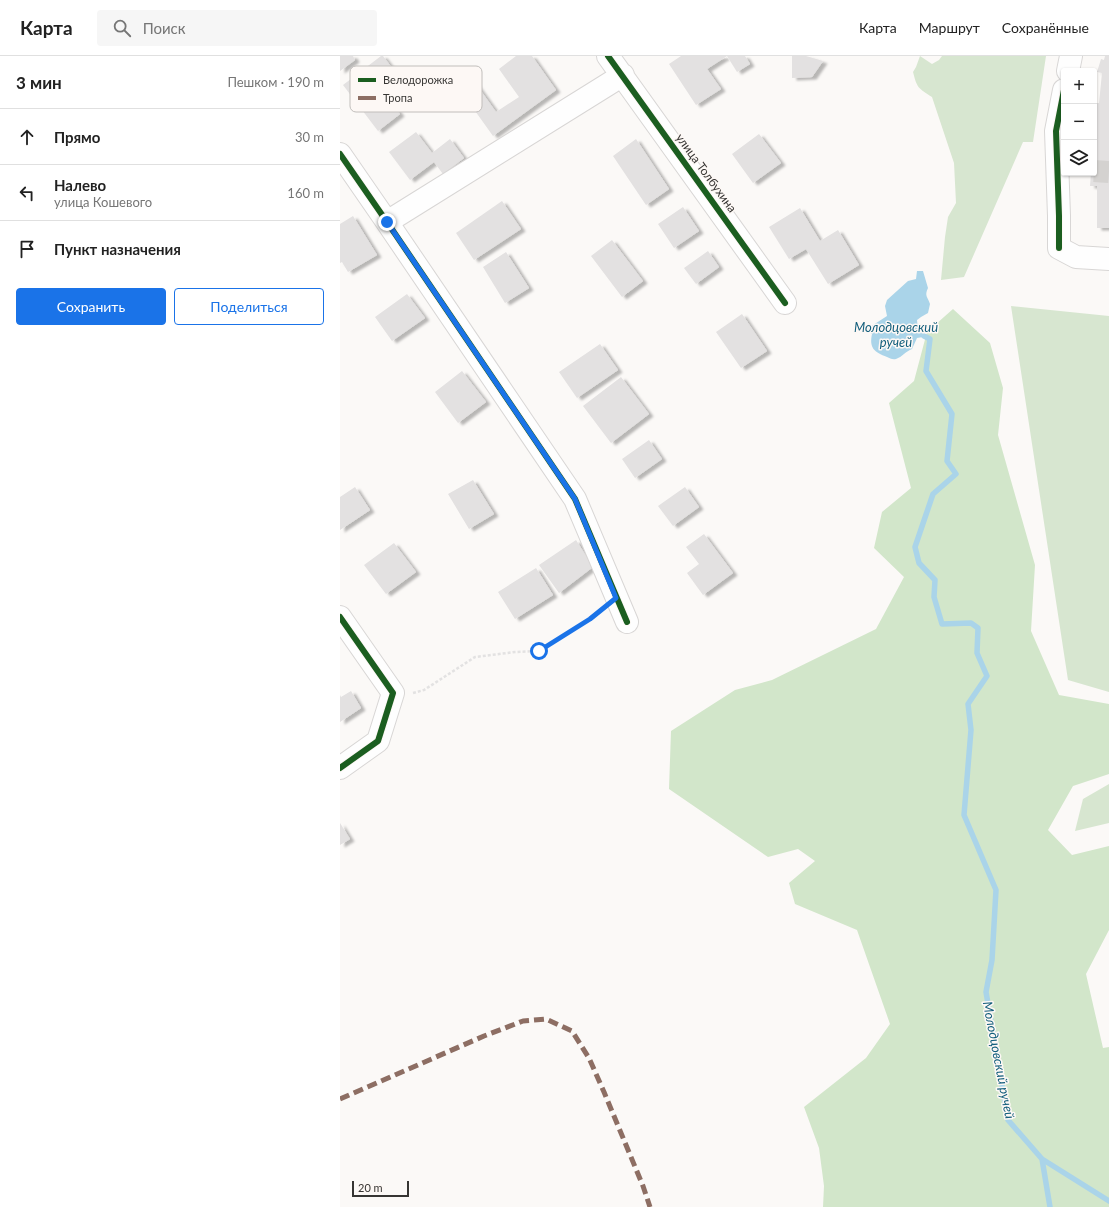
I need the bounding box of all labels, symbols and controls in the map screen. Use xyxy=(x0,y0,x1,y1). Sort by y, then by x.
search box xyxy=(97,10,377,46)
text: Карта xyxy=(20,16,73,39)
icon: search xyxy=(111,17,133,39)
text: Поиск xyxy=(143,19,186,37)
text: Карта xyxy=(859,19,897,36)
text: Маршрут xyxy=(919,19,980,36)
text: Сохранённые xyxy=(1002,19,1089,36)
legend xyxy=(350,66,482,112)
map controls xyxy=(1061,68,1097,176)
button: + xyxy=(1061,68,1097,104)
text: 3 мин xyxy=(16,72,62,93)
text: Велодорожка xyxy=(383,73,453,86)
text: Пешком · 190 m xyxy=(227,74,324,90)
text: Тропа xyxy=(383,91,412,104)
button: − xyxy=(1061,104,1097,140)
icon: ahead xyxy=(16,126,38,148)
text: Прямо xyxy=(54,128,100,146)
text: 30 m xyxy=(295,129,324,145)
street label: улица Толбухина xyxy=(673,130,740,215)
button: layers xyxy=(1061,140,1097,176)
text: Налево xyxy=(54,176,106,194)
icon: left xyxy=(16,182,38,204)
text: 160 m xyxy=(287,185,324,201)
text: улица Кошевого xyxy=(54,194,152,210)
route end xyxy=(378,213,396,231)
icon: arrive xyxy=(16,238,38,260)
text: Пункт назначения xyxy=(54,240,181,258)
button: Сохранить xyxy=(16,288,166,325)
button: Поделиться xyxy=(174,288,324,325)
water label: Молодцовский ручей xyxy=(854,319,938,350)
route start xyxy=(530,642,548,660)
water label: Молодцовский ручей xyxy=(980,1000,1018,1120)
scale bar xyxy=(352,1179,409,1198)
text: 20 m xyxy=(358,1181,383,1194)

